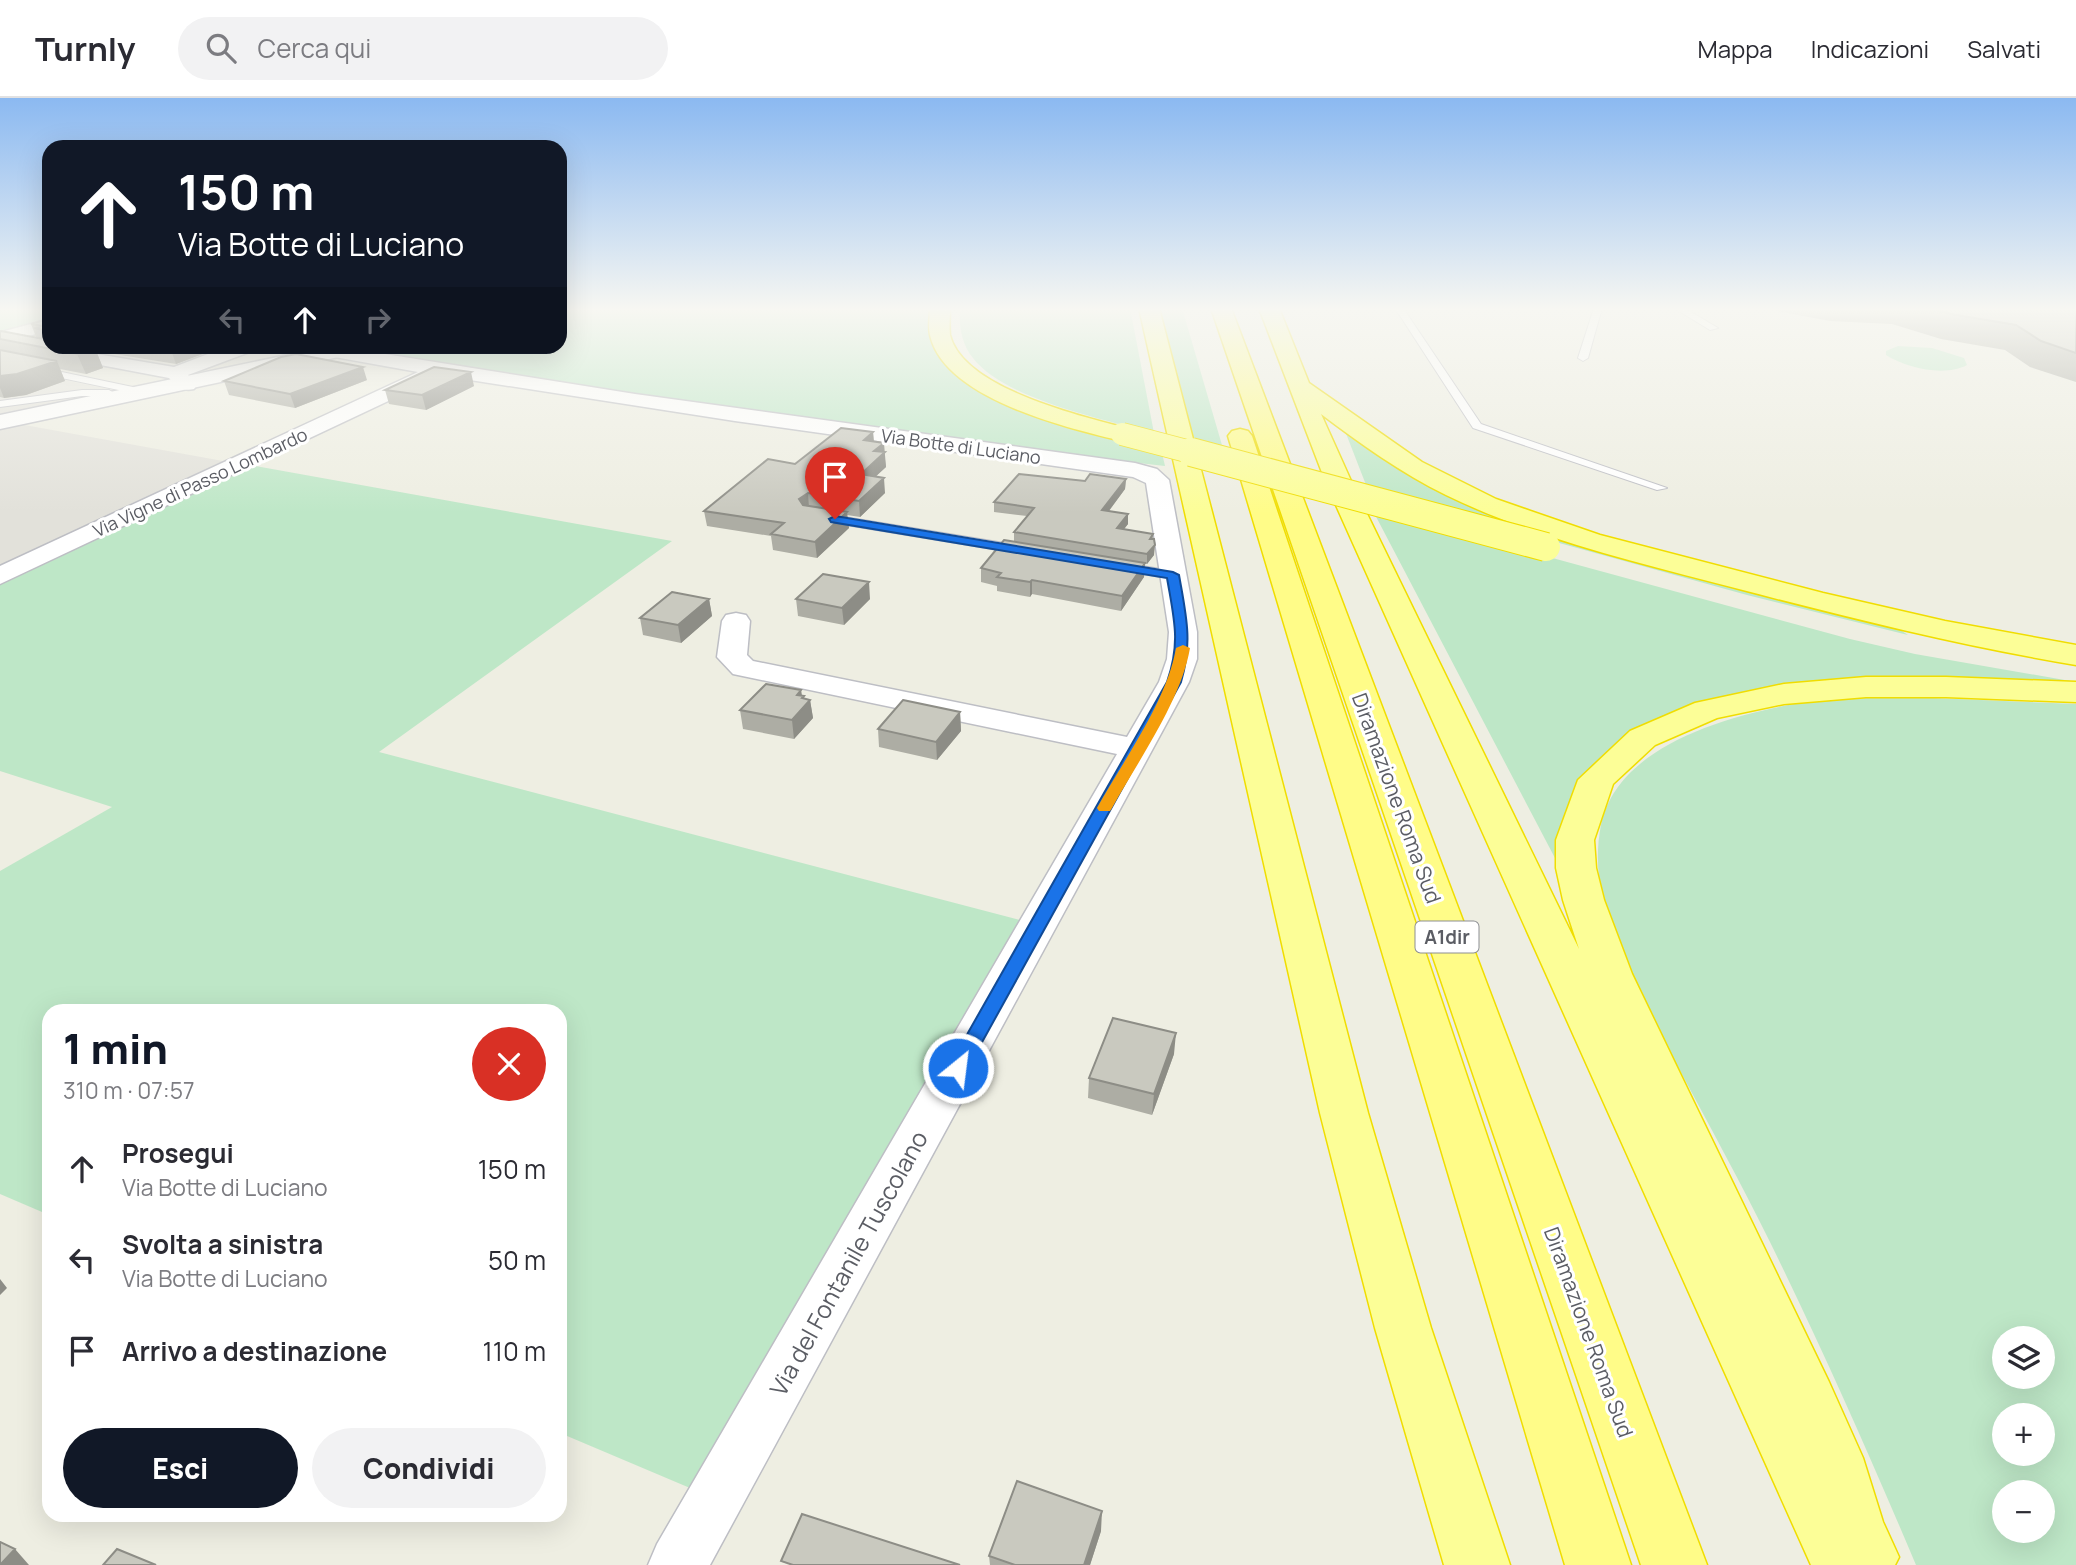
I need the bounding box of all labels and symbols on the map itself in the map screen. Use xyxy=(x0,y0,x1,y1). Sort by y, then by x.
street label: Via Vigne di Passo Lombardo xyxy=(89,422,311,542)
street label: Via Botte di Luciano xyxy=(880,423,1042,469)
pin xyxy=(805,447,865,519)
street label: Diramazione Roma Sud xyxy=(1346,689,1448,907)
road number: A1dir xyxy=(1416,922,1478,952)
position arrow xyxy=(921,1031,995,1105)
street label: Via del Fontanile Tuscolano xyxy=(761,1125,935,1401)
street label: Diramazione Roma Sud xyxy=(1538,1223,1640,1441)

